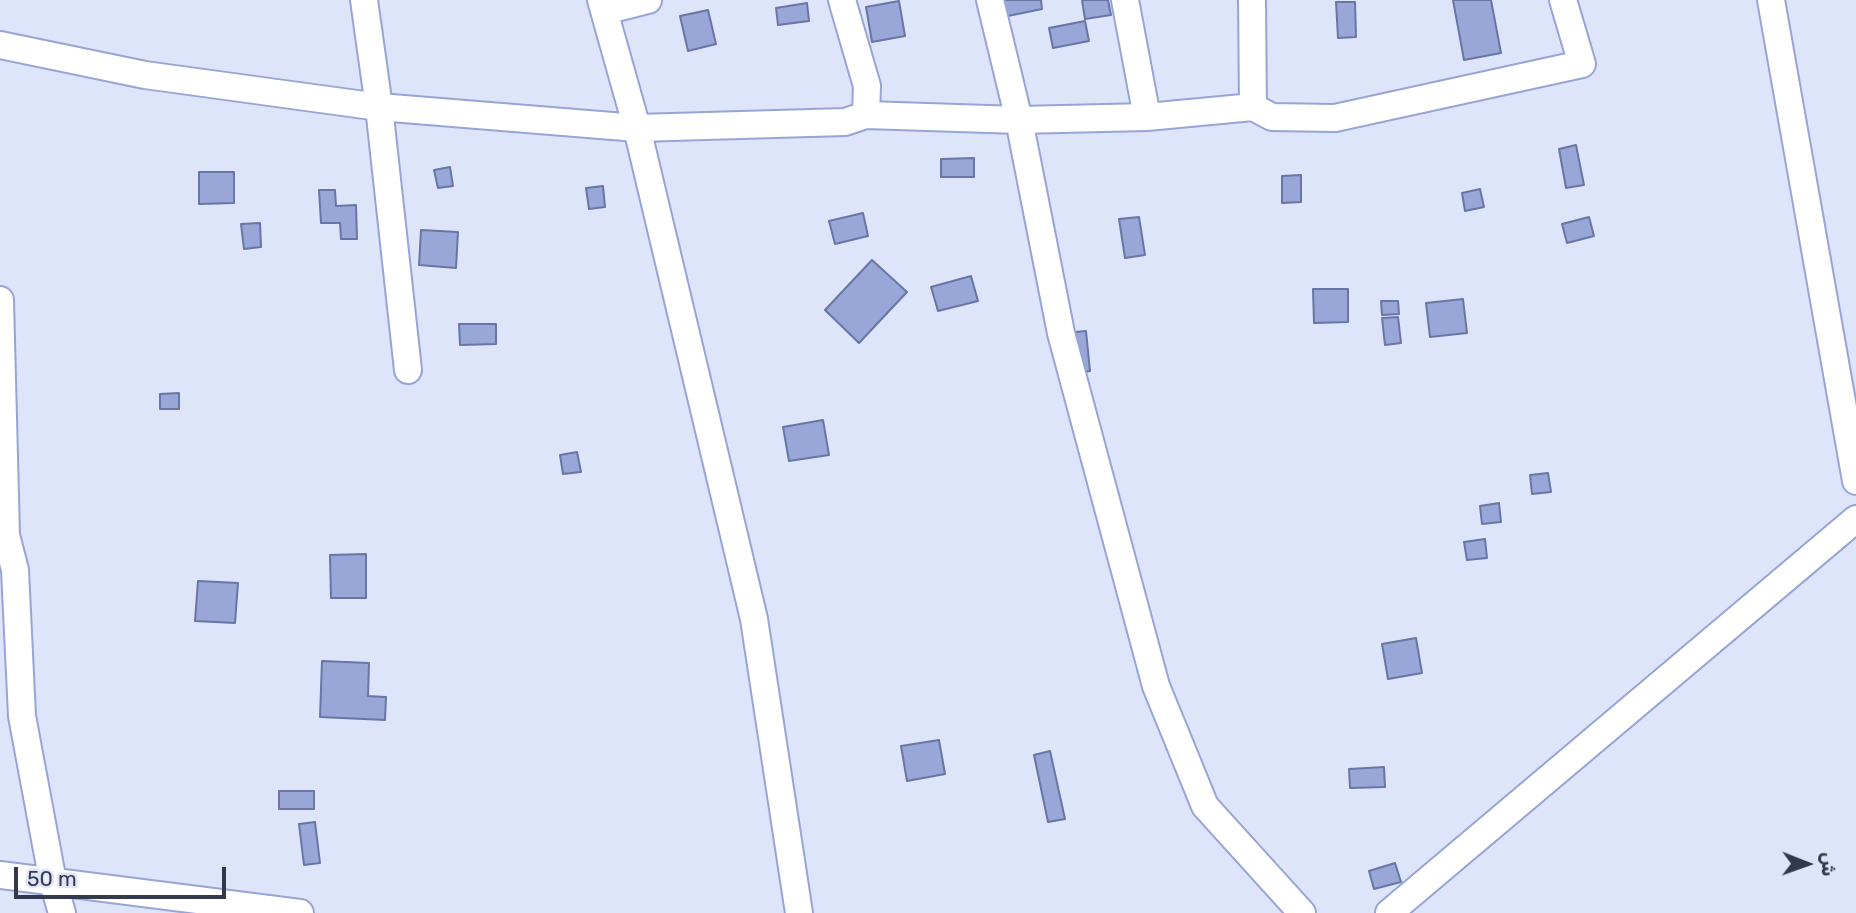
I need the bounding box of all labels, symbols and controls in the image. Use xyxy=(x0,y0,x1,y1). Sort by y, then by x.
north arrow xyxy=(1772,829,1842,899)
text: ش xyxy=(1817,852,1840,877)
scale bar xyxy=(18,853,229,897)
text: 50 m xyxy=(27,866,77,891)

